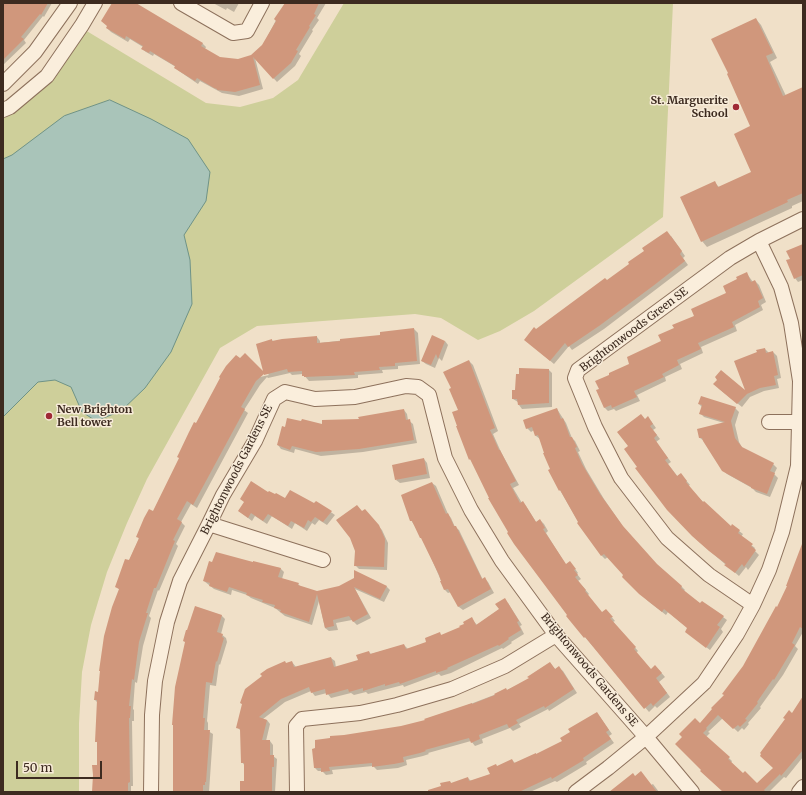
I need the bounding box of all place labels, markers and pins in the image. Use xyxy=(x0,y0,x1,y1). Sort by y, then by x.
place label: St. Marguerite School xyxy=(650,94,728,120)
marker: St. Marguerite School xyxy=(731,102,741,112)
place label: New Brighton Bell tower xyxy=(57,403,132,429)
marker: New Brighton Bell tower xyxy=(44,411,54,421)

